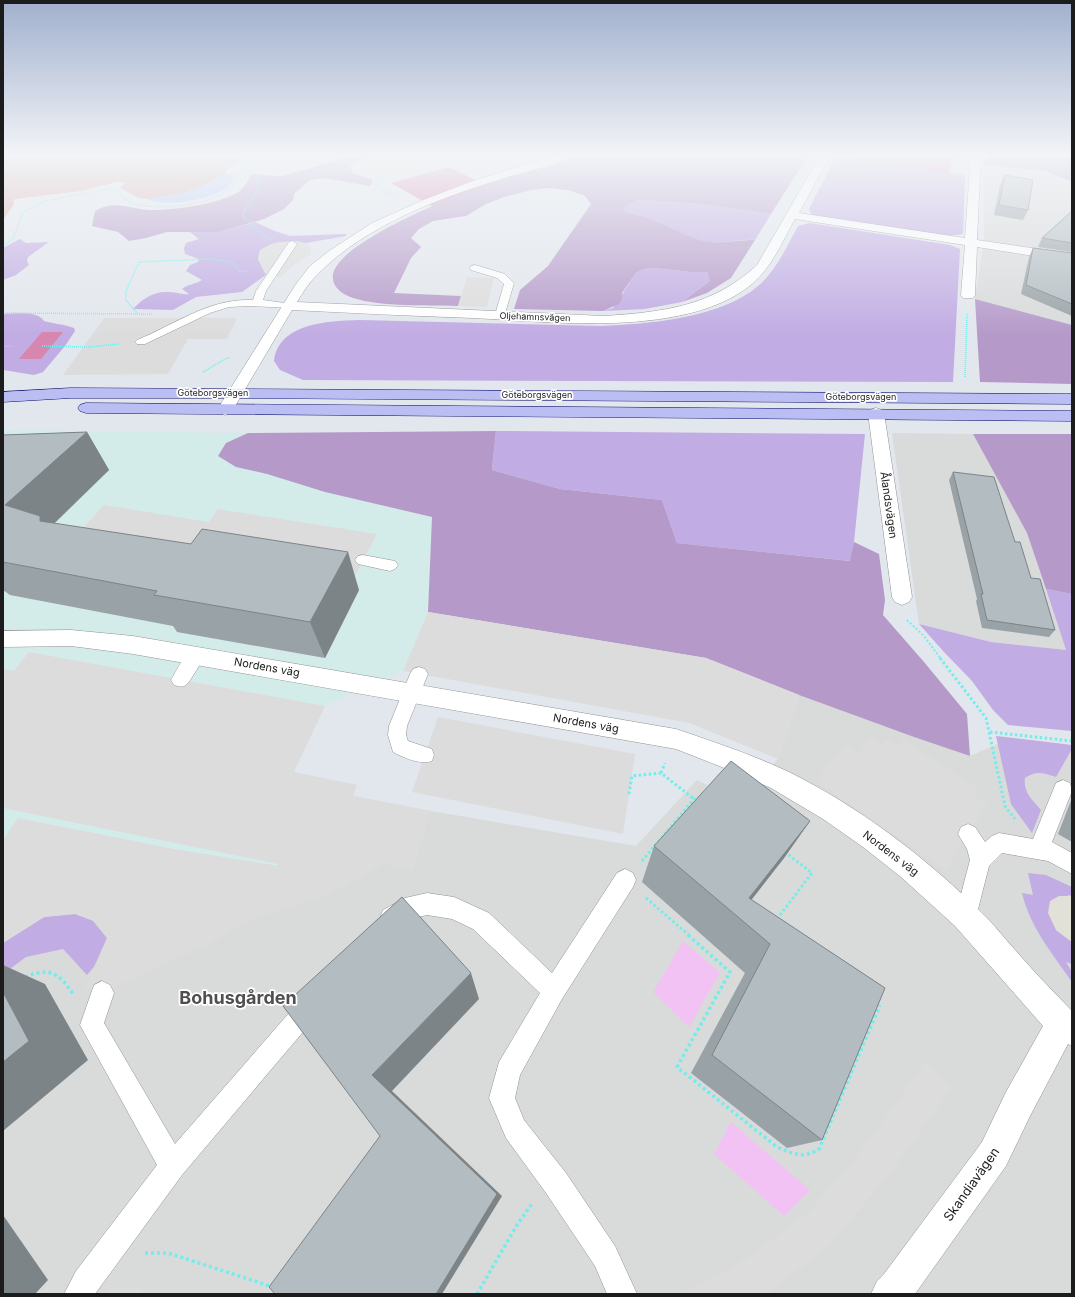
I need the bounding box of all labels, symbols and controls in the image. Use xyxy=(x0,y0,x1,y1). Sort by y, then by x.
street label: Oljehamnsvägen xyxy=(499,310,571,323)
street label: Göteborgsvägen xyxy=(178,387,248,398)
street label: Göteborgsvägen xyxy=(502,389,572,400)
street label: Göteborgsvägen xyxy=(826,391,896,402)
street label: Ålandsvägen xyxy=(877,471,901,539)
street label: Nordens väg xyxy=(233,654,301,680)
street label: Nordens väg xyxy=(552,710,620,736)
street label: Nordens väg xyxy=(860,827,922,879)
district label: Bohusgården xyxy=(179,987,297,1008)
street label: Skandiavägen xyxy=(940,1144,1002,1224)

